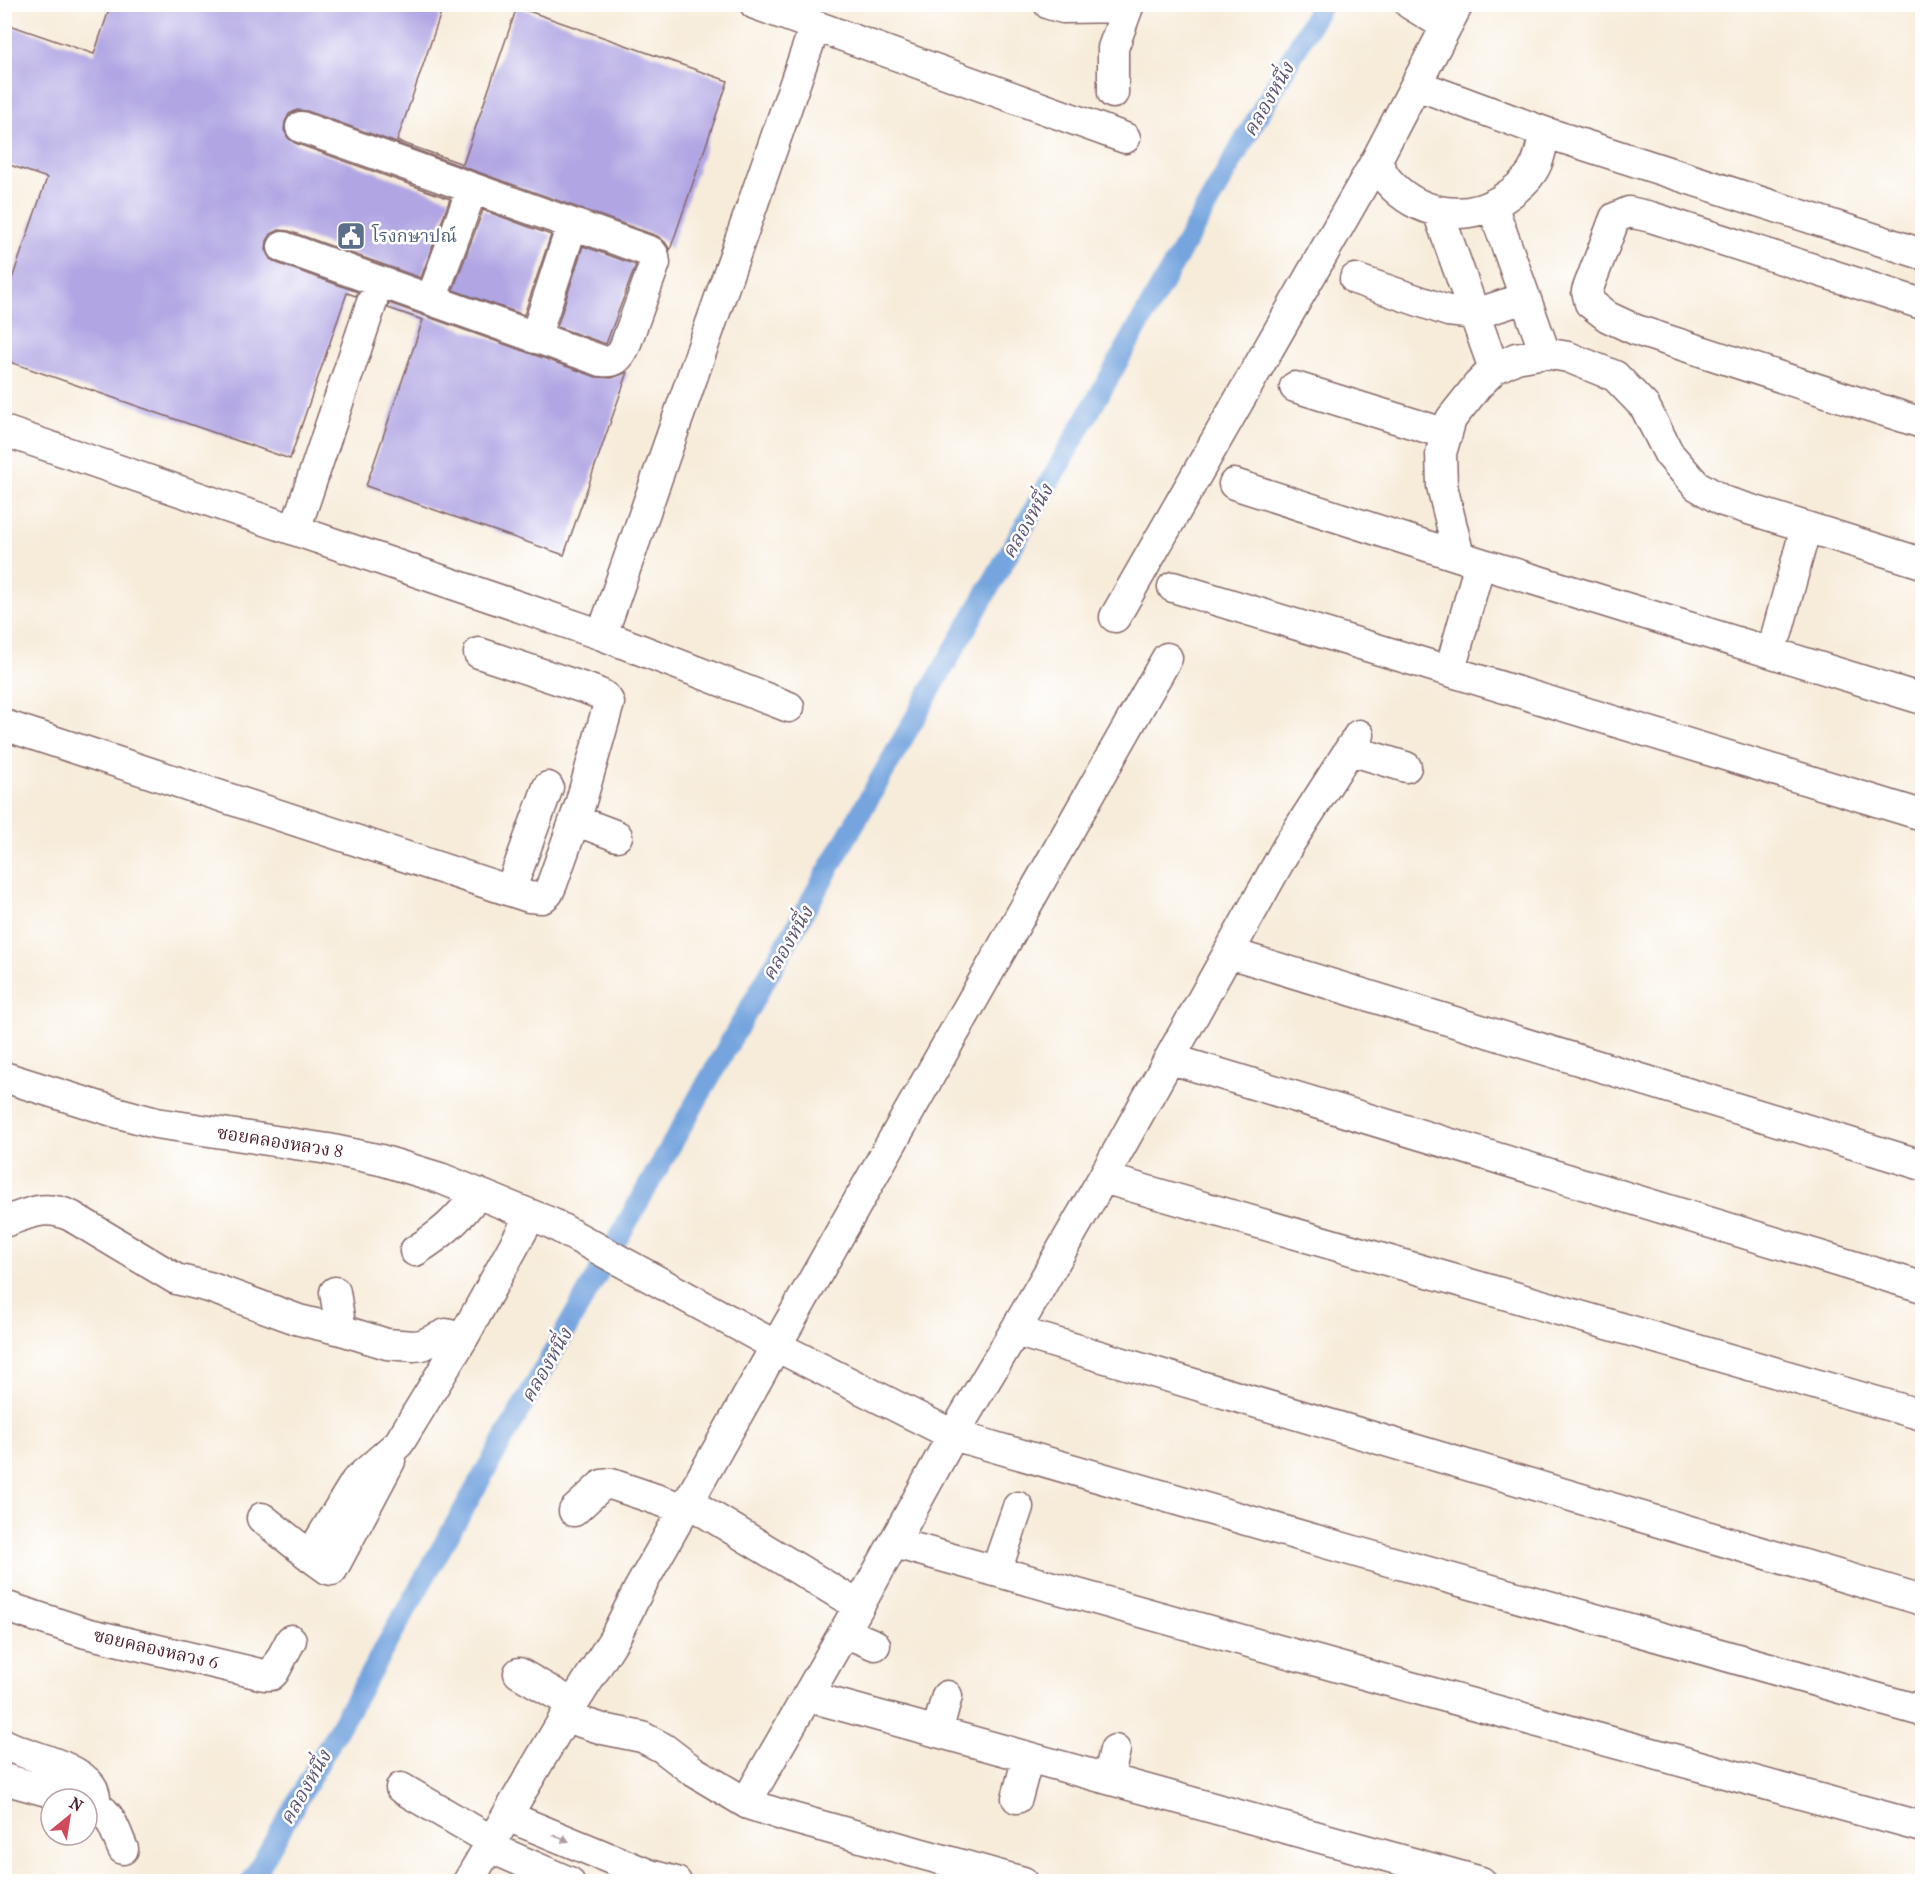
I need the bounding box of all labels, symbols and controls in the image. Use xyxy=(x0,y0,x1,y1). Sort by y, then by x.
water label: คลองหนึ่ง xyxy=(1234,55,1299,141)
public building icon: โรงกษาปณ์ xyxy=(335,220,367,252)
place label: โรงกษาปณ์ xyxy=(371,223,457,247)
water label: คลองหนึ่ง xyxy=(993,477,1058,563)
water label: คลองหนึ่ง xyxy=(753,899,818,985)
street label: ซอยคลองหลวง 8 xyxy=(215,1122,344,1163)
water label: คลองหนึ่ง xyxy=(512,1321,577,1407)
street label: ซอยคลองหลวง 6 xyxy=(91,1625,221,1674)
water label: คลองหนึ่ง xyxy=(271,1743,336,1829)
north arrow xyxy=(39,1787,99,1847)
text: N xyxy=(66,1793,87,1816)
one-way arrow xyxy=(552,1834,570,1843)

